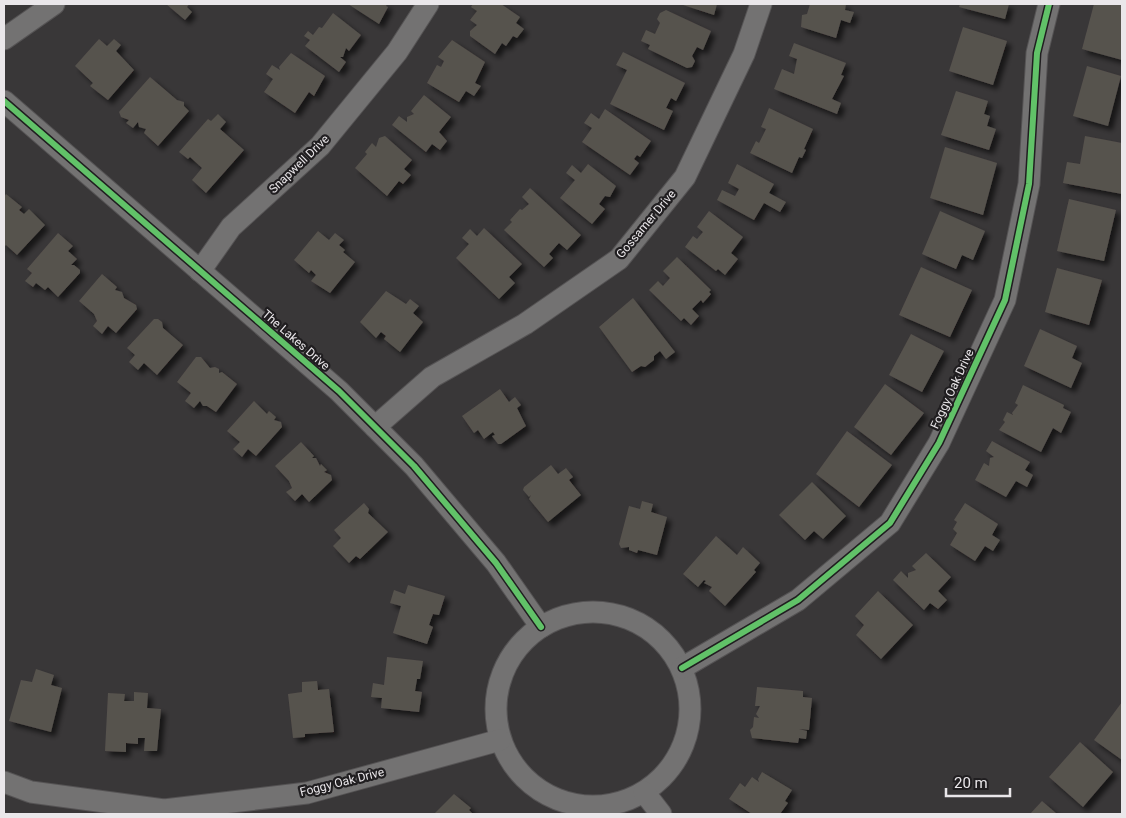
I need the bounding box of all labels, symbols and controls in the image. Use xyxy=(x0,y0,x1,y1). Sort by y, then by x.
street label: Snapwell Drive xyxy=(266,132,332,196)
street label: Gossamer Drive xyxy=(613,187,679,261)
street label: The Lakes Drive xyxy=(259,307,333,373)
street label: Foggy Oak Drive xyxy=(927,347,977,431)
street label: Foggy Oak Drive xyxy=(298,765,386,799)
scale bar xyxy=(946,766,1010,798)
text: 20 m xyxy=(954,774,988,792)

